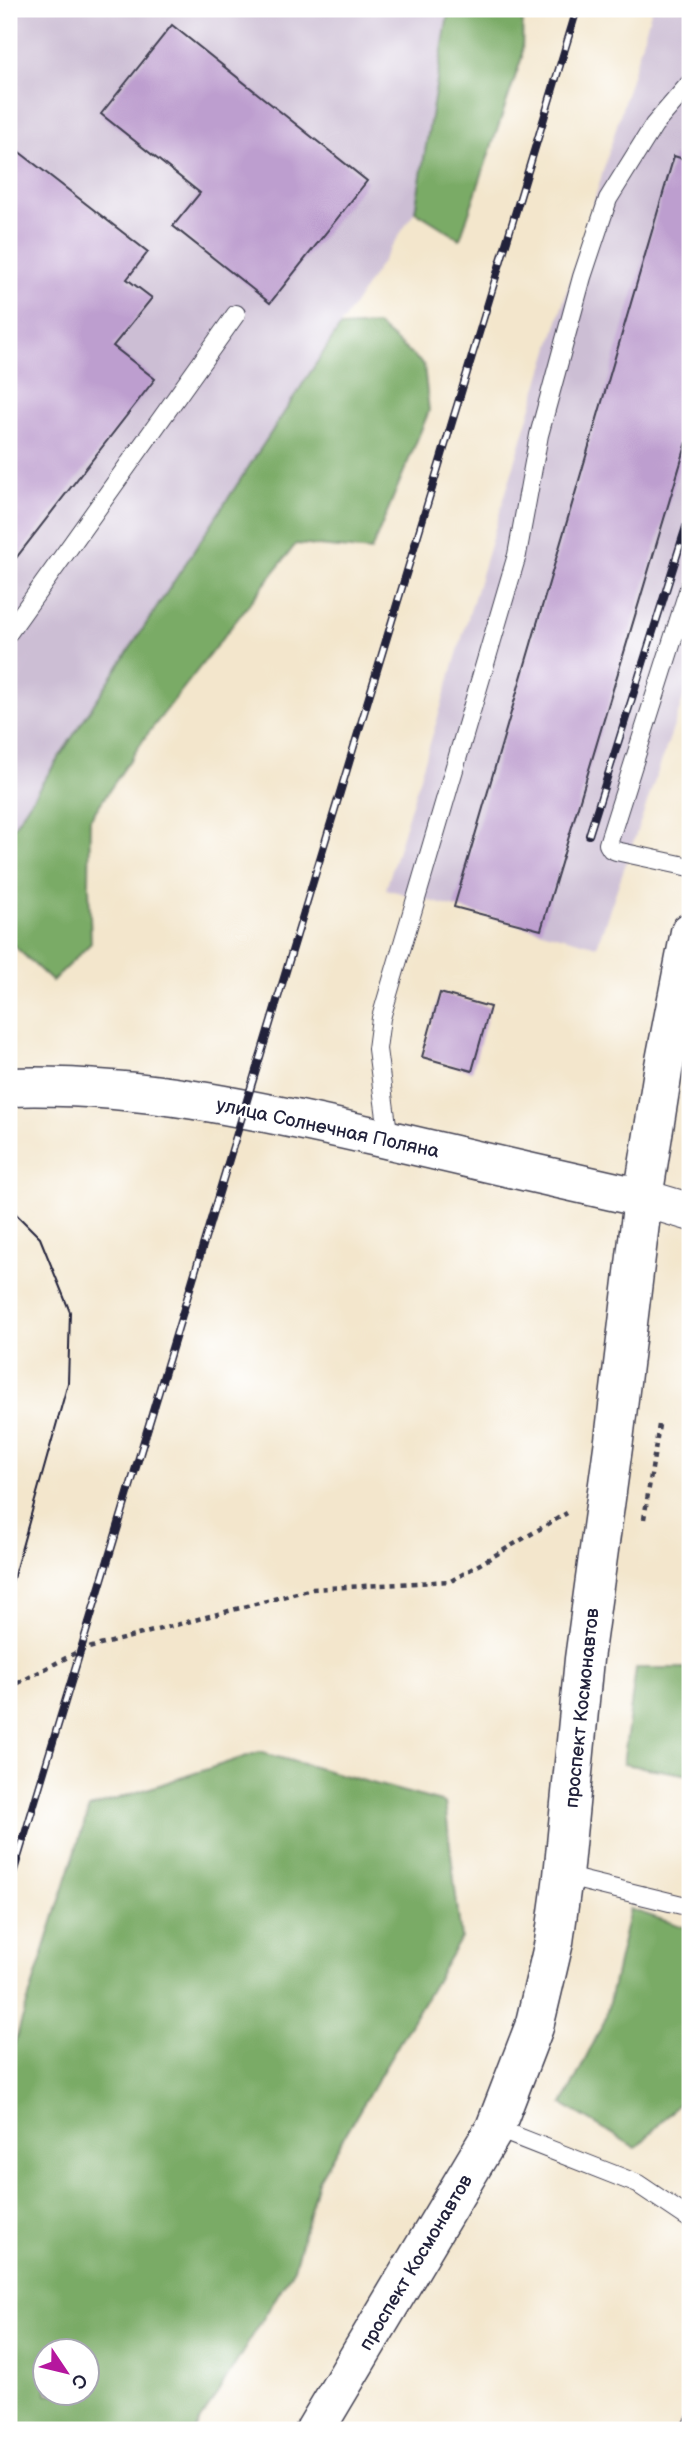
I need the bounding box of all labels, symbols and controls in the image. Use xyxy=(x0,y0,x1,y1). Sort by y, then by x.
street label: улица Солнечная Поляна xyxy=(214,1094,441,1163)
street label: проспект Космонавтов xyxy=(561,1607,604,1809)
street label: проспект Космонавтов xyxy=(355,2171,478,2355)
north arrow xyxy=(32,2338,102,2408)
text: С xyxy=(65,2369,92,2393)

